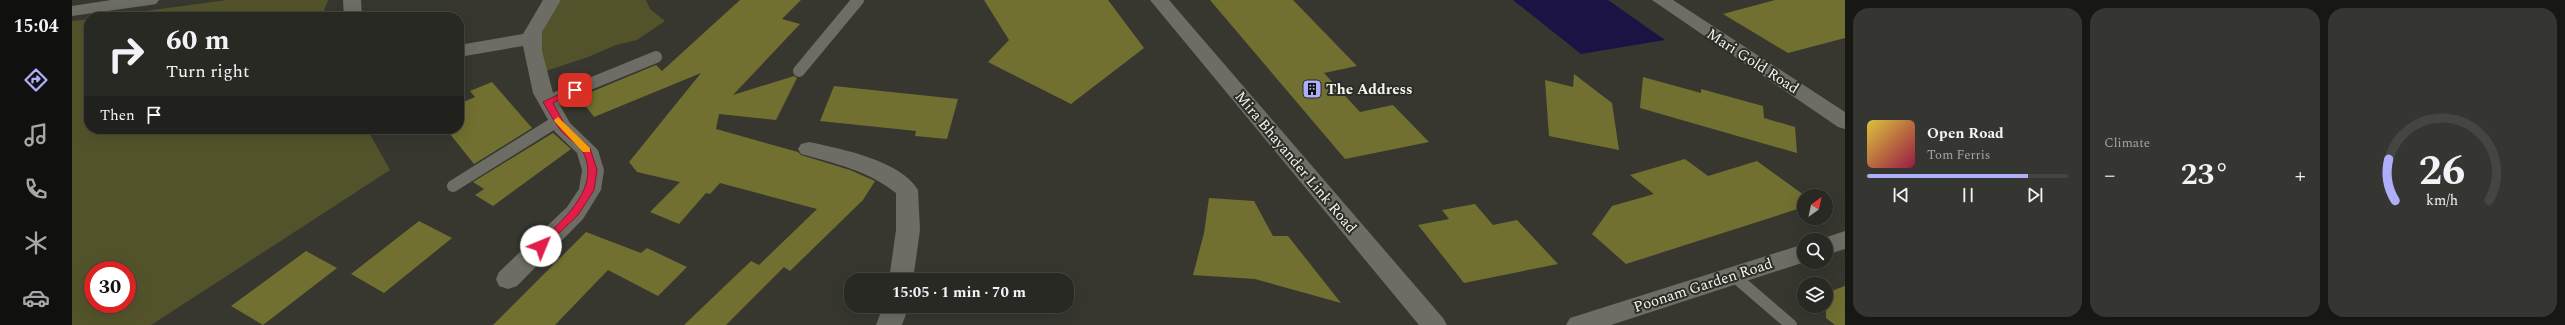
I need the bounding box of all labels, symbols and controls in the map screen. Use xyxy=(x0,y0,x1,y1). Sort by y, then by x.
text: 15:04 xyxy=(13,13,59,40)
text: 60 m xyxy=(166,19,230,62)
street label: Mari Gold Road xyxy=(1702,23,1803,100)
icon: right xyxy=(100,28,152,80)
text: Turn right xyxy=(166,58,249,85)
icon: directions xyxy=(22,66,50,94)
pin xyxy=(558,73,592,107)
building icon: The Address xyxy=(1301,78,1323,100)
place label: The Address xyxy=(1326,78,1413,101)
icon: arrive xyxy=(564,79,586,101)
street label: Mira Bhayander Link Road xyxy=(1229,86,1362,238)
text: Then xyxy=(100,104,135,127)
icon: arrive xyxy=(143,104,165,126)
icon: music xyxy=(22,121,50,149)
text: Open Road xyxy=(1927,122,2004,145)
text: Climate xyxy=(2104,133,2150,153)
text: 26 xyxy=(2419,139,2466,202)
text: Tom Ferris xyxy=(1927,145,1990,165)
text: 23° xyxy=(2181,152,2229,198)
text: − xyxy=(2104,159,2115,192)
text: + xyxy=(2295,159,2306,192)
icon: phone xyxy=(22,175,50,203)
icon: previous xyxy=(1890,184,1912,206)
icon: pause xyxy=(1957,184,1979,206)
icon: next xyxy=(2024,184,2046,206)
north arrow xyxy=(1797,189,1833,225)
map controls xyxy=(1797,189,1833,313)
text: km/h xyxy=(2426,189,2458,211)
position arrow xyxy=(520,225,562,267)
icon: climate xyxy=(22,229,50,257)
button: search xyxy=(1797,233,1833,269)
street label: Poonam Garden Road xyxy=(1631,252,1776,319)
speed limit sign: 30 xyxy=(84,261,136,313)
button: layers xyxy=(1797,277,1833,313)
text: 15:05 · 1 min · 70 m xyxy=(892,281,1026,304)
icon: car xyxy=(22,284,50,312)

